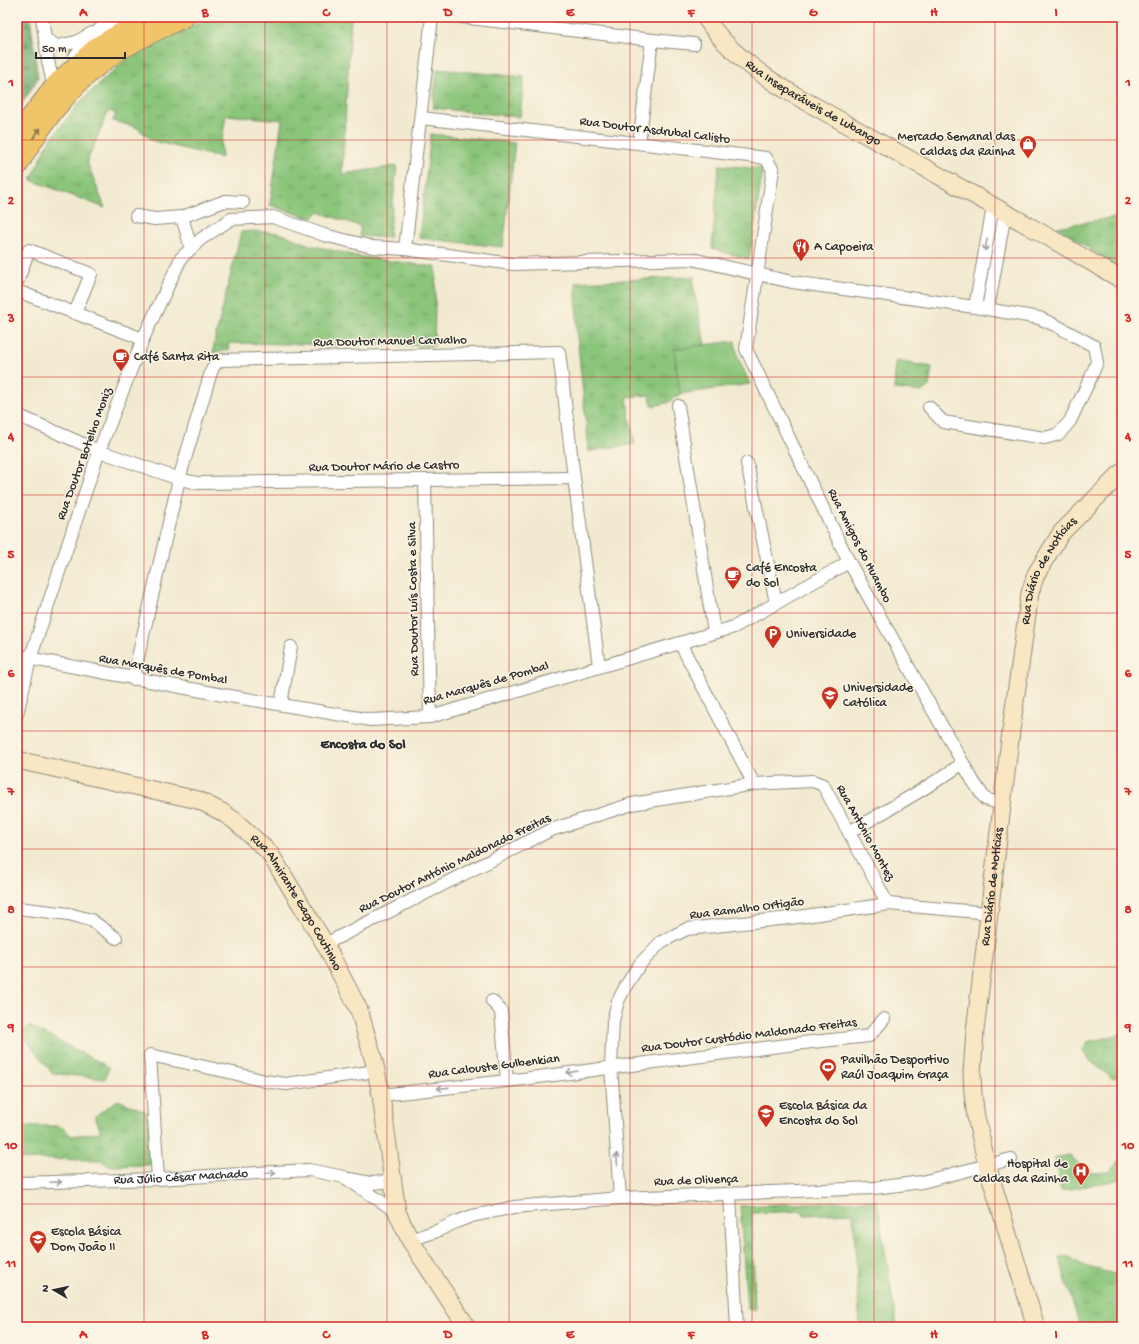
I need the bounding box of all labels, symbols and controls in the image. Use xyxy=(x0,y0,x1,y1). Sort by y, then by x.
text: A xyxy=(78,6,88,21)
text: B xyxy=(201,6,210,21)
text: C xyxy=(321,6,331,21)
text: D xyxy=(443,6,453,21)
text: E xyxy=(566,6,575,21)
text: F xyxy=(687,6,696,21)
text: G xyxy=(809,6,818,21)
text: H xyxy=(930,6,938,21)
text: I xyxy=(1054,6,1058,21)
scale bar xyxy=(36,34,125,60)
text: 50 m xyxy=(42,43,67,57)
street label: Rua Inseparáveis de Lubango xyxy=(742,57,884,149)
text: 1 xyxy=(7,76,14,91)
text: 1 xyxy=(1124,76,1131,91)
street label: Rua Doutor Asdrubal Calisto xyxy=(579,114,732,148)
one-way arrow xyxy=(33,128,41,139)
place label: Mercado Semanal das Caldas da Rainha xyxy=(897,130,1016,160)
shop icon: Mercado Semanal das Caldas da Rainha xyxy=(1018,134,1038,159)
text: 2 xyxy=(8,194,15,209)
text: 2 xyxy=(1125,194,1132,209)
restaurant icon: A Capoeira xyxy=(791,237,811,262)
one-way arrow xyxy=(982,238,990,251)
place label: A Capoeira xyxy=(814,240,874,255)
text: 3 xyxy=(7,312,15,327)
text: 3 xyxy=(1124,312,1132,327)
street label: Rua Doutor Manuel Carvalho xyxy=(313,333,467,351)
cafe icon: Café Santa Rita xyxy=(111,347,131,372)
place label: Café Santa Rita xyxy=(134,350,220,365)
street label: Rua Doutor Botelho Moniz xyxy=(54,385,116,522)
text: 4 xyxy=(7,430,15,445)
text: 4 xyxy=(1124,430,1132,445)
street label: Rua Doutor Mário de Castro xyxy=(308,458,460,476)
street label: Rua Amigos do Huambo xyxy=(824,486,894,606)
street label: Rua Diário de Notícias xyxy=(1018,513,1081,626)
street label: Rua Doutor Luís Costa e Silva xyxy=(405,521,423,676)
text: 5 xyxy=(8,548,15,563)
text: 5 xyxy=(1125,548,1132,563)
place label: Café Encosta do Sol xyxy=(746,561,818,591)
cafe icon: Café Encosta do Sol xyxy=(723,565,743,590)
parking icon: Universidade xyxy=(763,624,783,649)
place label: Universidade xyxy=(786,627,857,642)
street label: Rua Marquês de Pombal xyxy=(98,651,228,689)
street label: Rua Marquês de Pombal xyxy=(421,659,551,709)
text: 6 xyxy=(8,667,15,682)
text: 6 xyxy=(1125,667,1132,682)
place label: Universidade Católica xyxy=(843,681,914,711)
school or university icon: Universidade Católica xyxy=(820,685,840,710)
district label: Encosta do Sol xyxy=(321,737,405,754)
street label: Rua António Montez xyxy=(832,782,898,885)
text: 7 xyxy=(7,785,16,800)
text: 7 xyxy=(1124,785,1133,800)
street label: Rua Doutor António Maldonado Freitas xyxy=(357,810,554,917)
street label: Rua Diário de Notícias xyxy=(978,826,1007,947)
street label: Rua Almirante Gago Coutinho xyxy=(247,831,345,974)
street label: Rua Ramalho Ortigão xyxy=(689,895,805,923)
text: 8 xyxy=(7,903,15,918)
text: 8 xyxy=(1124,903,1132,918)
street label: Rua Doutor Custódio Maldonado Freitas xyxy=(640,1015,859,1057)
text: 9 xyxy=(7,1021,15,1036)
text: 9 xyxy=(1124,1021,1132,1036)
street label: Rua Calouste Gulbenkian xyxy=(428,1051,561,1082)
place label: Pavilhão Desportivo Raúl Joaquim Graça xyxy=(840,1053,949,1083)
sports icon: Pavilhão Desportivo Raúl Joaquim Graça xyxy=(818,1057,838,1082)
one-way arrow xyxy=(566,1068,579,1076)
one-way arrow xyxy=(437,1084,450,1092)
place label: Escola Básica da Encosta do Sol xyxy=(779,1099,868,1129)
school or university icon: Escola Básica da Encosta do Sol xyxy=(756,1103,776,1128)
text: 10 xyxy=(4,1139,18,1154)
text: 10 xyxy=(1121,1139,1135,1154)
one-way arrow xyxy=(614,1153,621,1166)
place label: Hospital de Caldas da Rainha xyxy=(973,1157,1069,1187)
hospital icon: Hospital de Caldas da Rainha xyxy=(1071,1161,1091,1186)
street label: Rua Júlio César Machado xyxy=(113,1166,249,1188)
one-way arrow xyxy=(263,1169,276,1176)
street label: Rua de Olivença xyxy=(654,1172,739,1190)
one-way arrow xyxy=(49,1179,62,1186)
place label: Escola Básica Dom João II xyxy=(50,1225,122,1255)
school or university icon: Escola Básica Dom João II xyxy=(28,1229,48,1254)
text: 11 xyxy=(5,1257,16,1272)
text: 11 xyxy=(1122,1257,1133,1272)
north arrow xyxy=(34,1270,74,1310)
text: N xyxy=(40,1284,53,1293)
text: A xyxy=(78,1328,88,1343)
text: B xyxy=(201,1328,210,1343)
text: C xyxy=(321,1328,331,1343)
text: D xyxy=(443,1328,453,1343)
text: E xyxy=(566,1328,575,1343)
text: F xyxy=(687,1328,696,1343)
text: G xyxy=(809,1328,818,1343)
text: H xyxy=(930,1328,938,1343)
text: I xyxy=(1054,1328,1058,1343)

